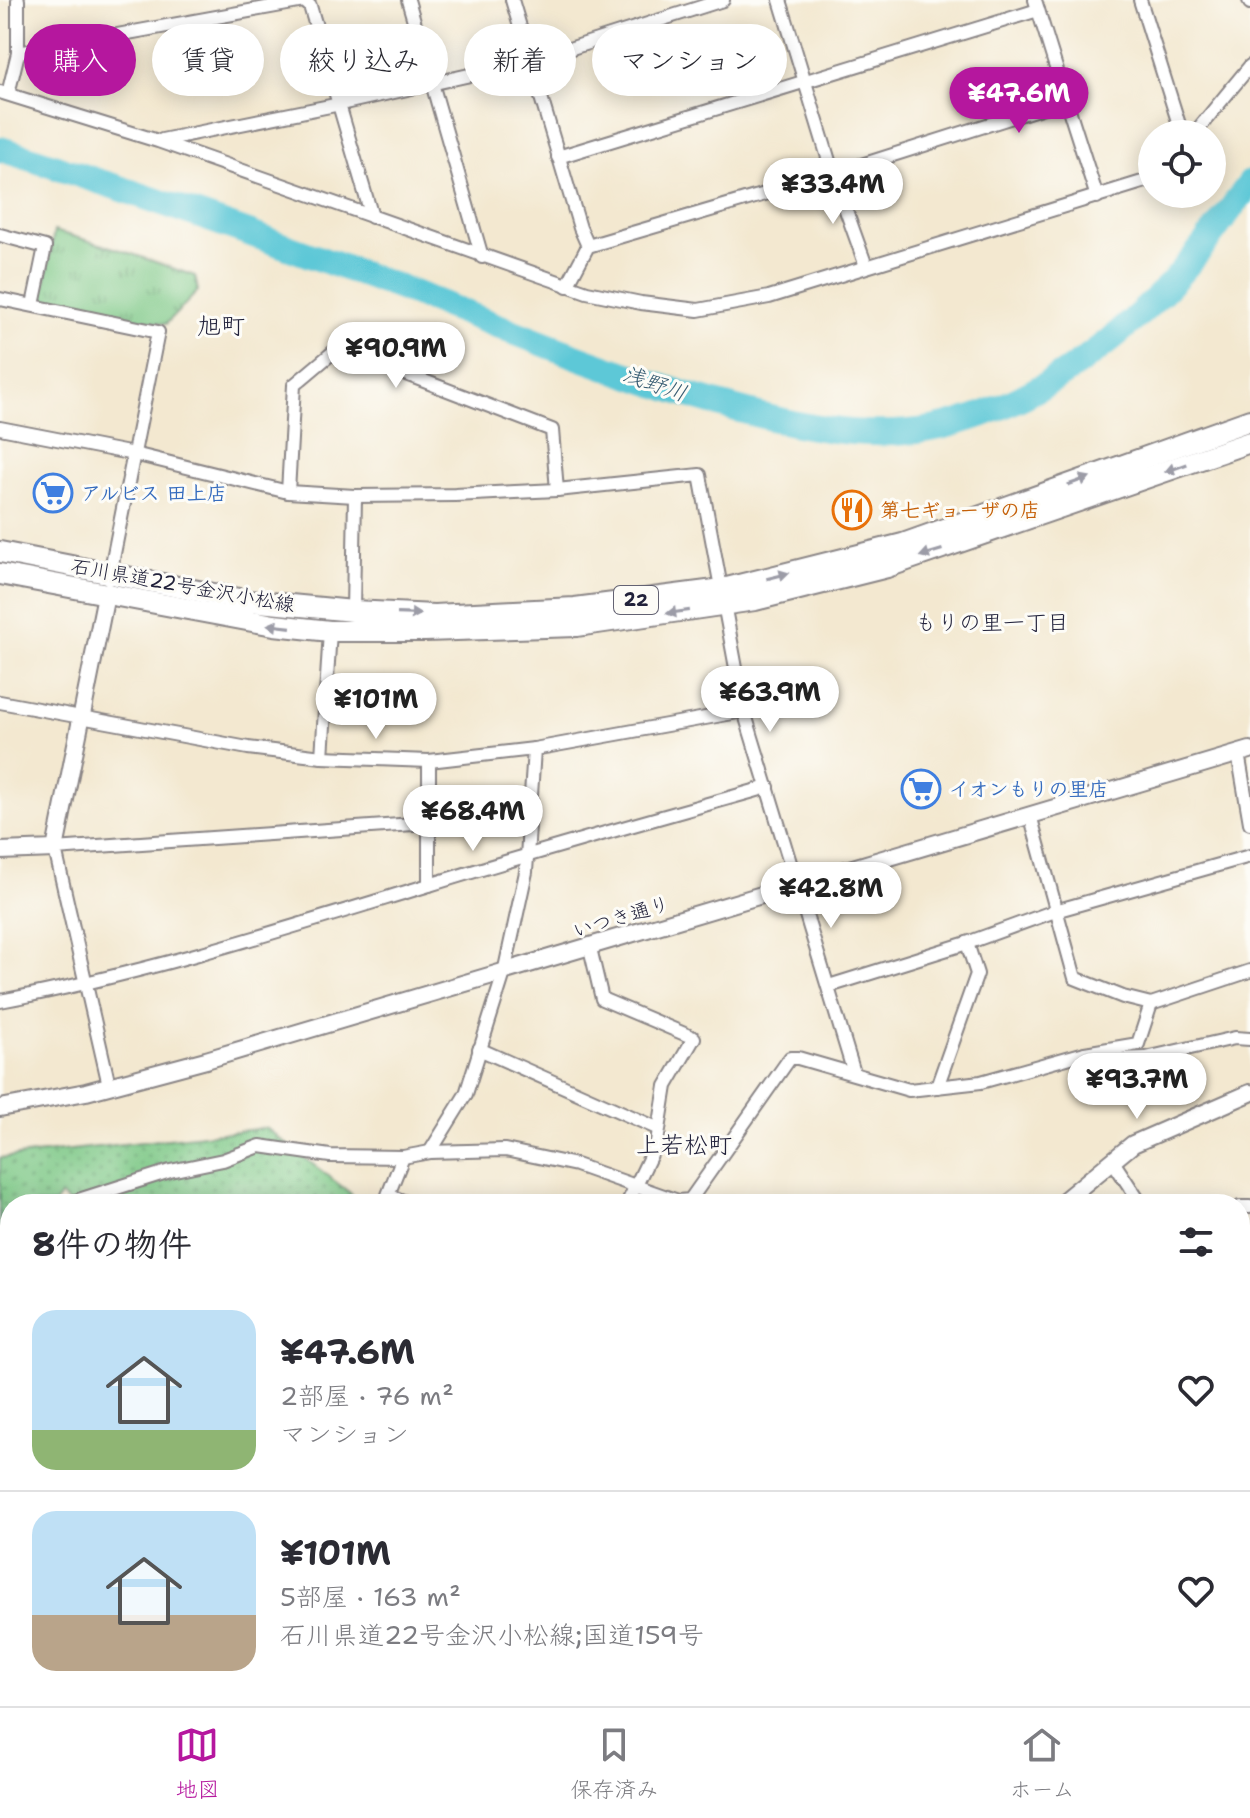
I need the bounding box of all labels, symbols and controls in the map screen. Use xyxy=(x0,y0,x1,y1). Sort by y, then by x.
chip: 購入 xyxy=(24,24,136,96)
chip: 賃貸 xyxy=(152,24,264,96)
chip: 絞り込み xyxy=(280,24,448,96)
chip: 新着 xyxy=(464,24,576,96)
chip: マンション xyxy=(592,24,787,96)
pin: ¥47.6M xyxy=(954,67,1084,135)
text: ¥47.6M xyxy=(967,75,1071,110)
map controls xyxy=(1138,120,1226,208)
button: locate xyxy=(1138,120,1226,208)
pin: ¥33.4M xyxy=(768,158,898,226)
text: ¥33.4M xyxy=(781,166,885,201)
district label: 旭町 xyxy=(197,310,245,342)
pin: ¥90.9M xyxy=(331,322,461,390)
text: ¥90.9M xyxy=(345,330,447,365)
water label: 浅野川 xyxy=(619,359,691,408)
one-way arrow xyxy=(1164,462,1188,474)
supermarket icon: アルビス 田上店 xyxy=(32,472,74,514)
one-way arrow xyxy=(1067,474,1091,487)
place label: アルビス 田上店 xyxy=(81,480,227,506)
restaurant icon: 第七ギョーザの店 xyxy=(831,489,873,531)
place label: 第七ギョーザの店 xyxy=(880,497,1040,523)
one-way arrow xyxy=(918,547,942,560)
street label: 石川県道22号金沢小松線 xyxy=(69,552,297,618)
one-way arrow xyxy=(765,569,790,582)
road number: 22 xyxy=(614,586,658,614)
one-way arrow xyxy=(665,606,690,619)
one-way arrow xyxy=(397,607,422,620)
district label: もりの里一丁目 xyxy=(915,608,1069,637)
one-way arrow xyxy=(267,619,292,632)
pin: ¥63.9M xyxy=(705,666,835,734)
pin: ¥101M xyxy=(320,673,432,741)
text: ¥63.9M xyxy=(719,674,821,709)
text: ¥101M xyxy=(334,681,418,716)
supermarket icon: イオンもりの里店 xyxy=(900,768,942,810)
place label: イオンもりの里店 xyxy=(949,776,1109,802)
pin: ¥68.4M xyxy=(408,785,538,853)
text: ¥68.4M xyxy=(421,793,525,828)
pin: ¥42.8M xyxy=(766,862,896,930)
text: ¥42.8M xyxy=(779,870,883,905)
street label: いつき通り xyxy=(569,890,673,944)
pin: ¥93.7M xyxy=(1072,1053,1202,1121)
text: ¥93.7M xyxy=(1086,1061,1188,1096)
district label: 上若松町 xyxy=(636,1129,732,1161)
icon: filters xyxy=(1174,1220,1218,1264)
text: 8件の物件 xyxy=(32,1221,192,1267)
text: ¥47.6M xyxy=(280,1329,415,1375)
icon: home xyxy=(96,1342,192,1438)
icon: heart xyxy=(1174,1368,1218,1412)
text: 2部屋 · 76 m² xyxy=(280,1378,454,1413)
text: マンション xyxy=(280,1416,409,1451)
text: ¥101M xyxy=(280,1530,391,1576)
icon: home xyxy=(96,1543,192,1639)
icon: heart xyxy=(1174,1569,1218,1613)
text: 5部屋 · 163 m² xyxy=(280,1579,461,1614)
text: 石川県道22号金沢小松線;国道159号 xyxy=(280,1617,704,1652)
tab: 地図 xyxy=(175,1723,219,1804)
tab: 保存済み xyxy=(570,1723,658,1804)
tab: ホーム xyxy=(1009,1723,1075,1804)

